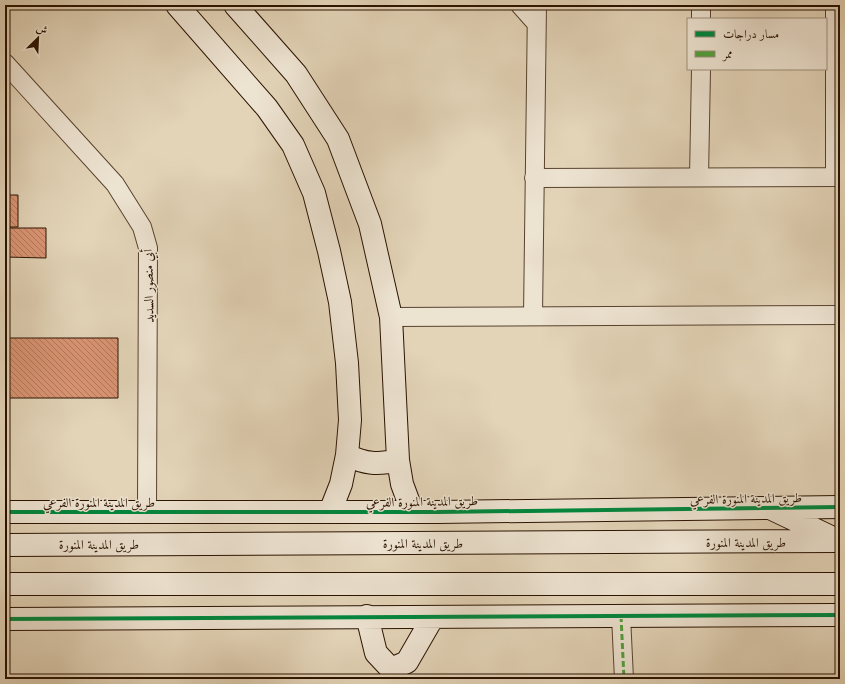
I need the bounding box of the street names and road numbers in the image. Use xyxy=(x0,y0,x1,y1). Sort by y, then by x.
street label: أبي منصور السديد xyxy=(139,249,161,323)
street label: طريق المدينة المنورة الفرعي xyxy=(690,489,802,511)
street label: طريق المدينة المنورة الفرعي xyxy=(366,492,478,514)
street label: طريق المدينة المنورة الفرعي xyxy=(43,494,155,514)
street label: طريق المدينة المنورة xyxy=(706,534,786,551)
street label: طريق المدينة المنورة xyxy=(383,535,463,552)
street label: طريق المدينة المنورة xyxy=(59,536,139,553)

